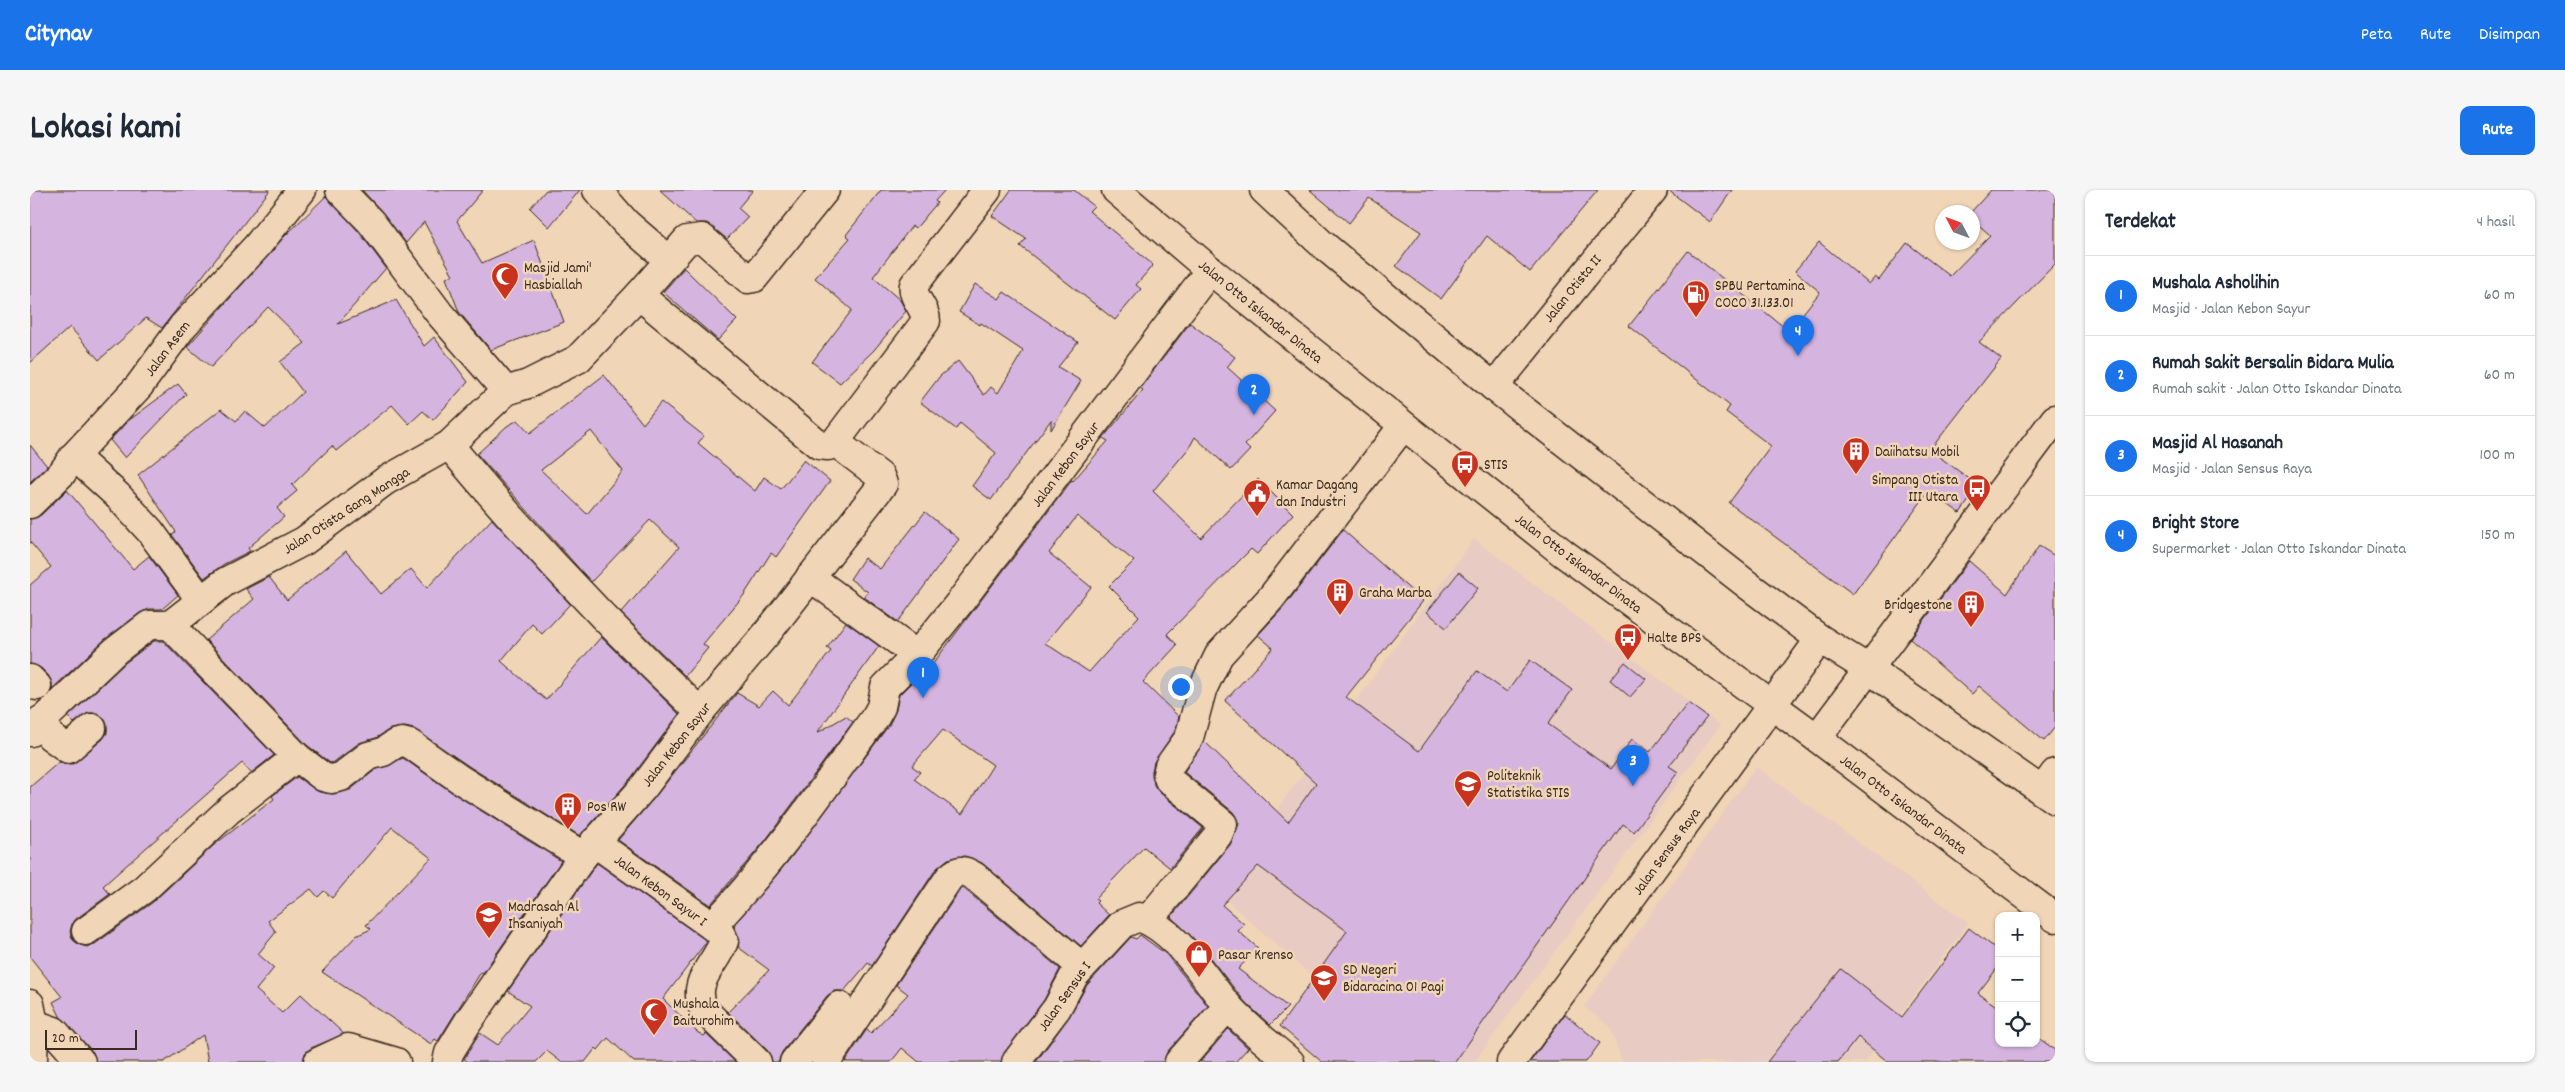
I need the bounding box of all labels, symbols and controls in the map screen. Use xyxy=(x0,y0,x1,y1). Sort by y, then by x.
text: Citynav xyxy=(25,18,92,52)
text: Peta xyxy=(2361,23,2392,48)
text: Rute xyxy=(2420,23,2451,48)
text: Disimpan xyxy=(2479,23,2540,48)
text: Lokasi kami xyxy=(30,105,181,155)
button: Rute xyxy=(2460,106,2535,155)
north arrow xyxy=(1935,205,1980,250)
text: Terdekat xyxy=(2105,208,2176,238)
text: 4 hasil xyxy=(2476,211,2515,234)
street label: Jalan Otista II xyxy=(1539,250,1608,328)
street label: Jalan Otto Iskandar Dinata xyxy=(1193,255,1327,370)
place label: Masjid Jami' Hasbiallah xyxy=(524,258,592,297)
mosque icon: Masjid Jami' Hasbiallah xyxy=(490,261,520,300)
text: Mushala Asholihin xyxy=(2152,271,2279,298)
place label: SPBU Pertamina COCO 31.133.01 xyxy=(1715,276,1806,315)
fuel station icon: SPBU Pertamina COCO 31.133.01 xyxy=(1681,279,1711,318)
text: 1 xyxy=(2119,284,2123,307)
text: 60 m xyxy=(2484,284,2515,307)
text: Masjid · Jalan Kebon Sayur xyxy=(2152,298,2310,321)
pin: 4 xyxy=(1782,315,1814,356)
street label: Jalan Asem xyxy=(140,317,197,382)
text: Rumah Sakit Bersalin Bidara Mulia xyxy=(2152,351,2394,378)
text: 2 xyxy=(2118,364,2125,387)
text: 60 m xyxy=(2484,364,2515,387)
pin: 2 xyxy=(1238,374,1270,415)
text: Rumah sakit · Jalan Otto Iskandar Dinata xyxy=(2152,378,2402,401)
street label: Jalan Kebon Sayur xyxy=(1027,417,1106,513)
text: Masjid Al Hasanah xyxy=(2152,431,2283,458)
building icon: Daiihatsu Mobil xyxy=(1841,436,1871,475)
place label: Daiihatsu Mobil xyxy=(1875,442,1960,464)
text: 3 xyxy=(2117,444,2125,467)
text: 100 m xyxy=(2479,444,2515,467)
bus stop icon: STIS xyxy=(1450,449,1480,488)
place label: STIS xyxy=(1484,455,1508,477)
text: Masjid · Jalan Sensus Raya xyxy=(2152,458,2312,481)
street label: Jalan Otista Gang Mangga xyxy=(279,462,416,561)
place label: Simpang Otista III Utara xyxy=(1872,470,1959,509)
bus stop icon: Simpang Otista III Utara xyxy=(1962,473,1992,512)
place label: Kamar Dagang dan Industri xyxy=(1276,475,1358,514)
public building icon: Kamar Dagang dan Industri xyxy=(1242,478,1272,517)
street label: Jalan Otto Iskandar Dinata xyxy=(1510,509,1647,620)
text: Bright Store xyxy=(2152,511,2239,538)
text: 4 xyxy=(2118,524,2124,547)
text: 150 m xyxy=(2481,524,2515,547)
text: Supermarket · Jalan Otto Iskandar Dinata xyxy=(2152,538,2406,561)
building icon: Graha Marba xyxy=(1325,577,1355,616)
place label: Graha Marba xyxy=(1359,583,1432,605)
building icon: Bridgestone xyxy=(1956,589,1986,628)
place label: Bridgestone xyxy=(1884,595,1952,617)
bus stop icon: Halte BPS xyxy=(1613,622,1643,661)
place label: Halte BPS xyxy=(1647,628,1701,650)
pin: 1 xyxy=(907,657,939,698)
your location xyxy=(1168,674,1194,700)
street label: Jalan Kebon Sayur xyxy=(637,698,718,792)
pin: 3 xyxy=(1617,745,1649,786)
street label: Jalan Otto Iskandar Dinata xyxy=(1835,750,1972,861)
place label: Politeknik Statistika STIS xyxy=(1487,766,1570,805)
school or university icon: Politeknik Statistika STIS xyxy=(1453,769,1483,808)
building icon: Pos RW xyxy=(553,791,583,830)
place label: Pos RW xyxy=(587,797,627,819)
street label: Jalan Sensus Raya xyxy=(1628,803,1708,901)
street label: Jalan Kebon Sayur I xyxy=(609,850,711,933)
place label: Madrasah Al Ihsaniyah xyxy=(508,897,579,936)
school or university icon: Madrasah Al Ihsaniyah xyxy=(474,900,504,939)
map controls xyxy=(1995,912,2040,1047)
button: + xyxy=(1995,912,2040,957)
shop icon: Pasar Krenso xyxy=(1184,939,1214,978)
place label: Pasar Krenso xyxy=(1218,945,1294,967)
street label: Jalan Sensus I xyxy=(1033,957,1098,1037)
button: − xyxy=(1995,957,2040,1002)
place label: SD Negeri Bidaracina 01 Pagi xyxy=(1343,960,1444,999)
school or university icon: SD Negeri Bidaracina 01 Pagi xyxy=(1309,963,1339,1002)
place label: Mushala Baiturohim xyxy=(673,994,734,1033)
mosque icon: Mushala Baiturohim xyxy=(639,997,669,1036)
button: locate xyxy=(1995,1002,2040,1047)
scale bar xyxy=(45,1027,138,1050)
text: 20 m xyxy=(52,1029,79,1049)

